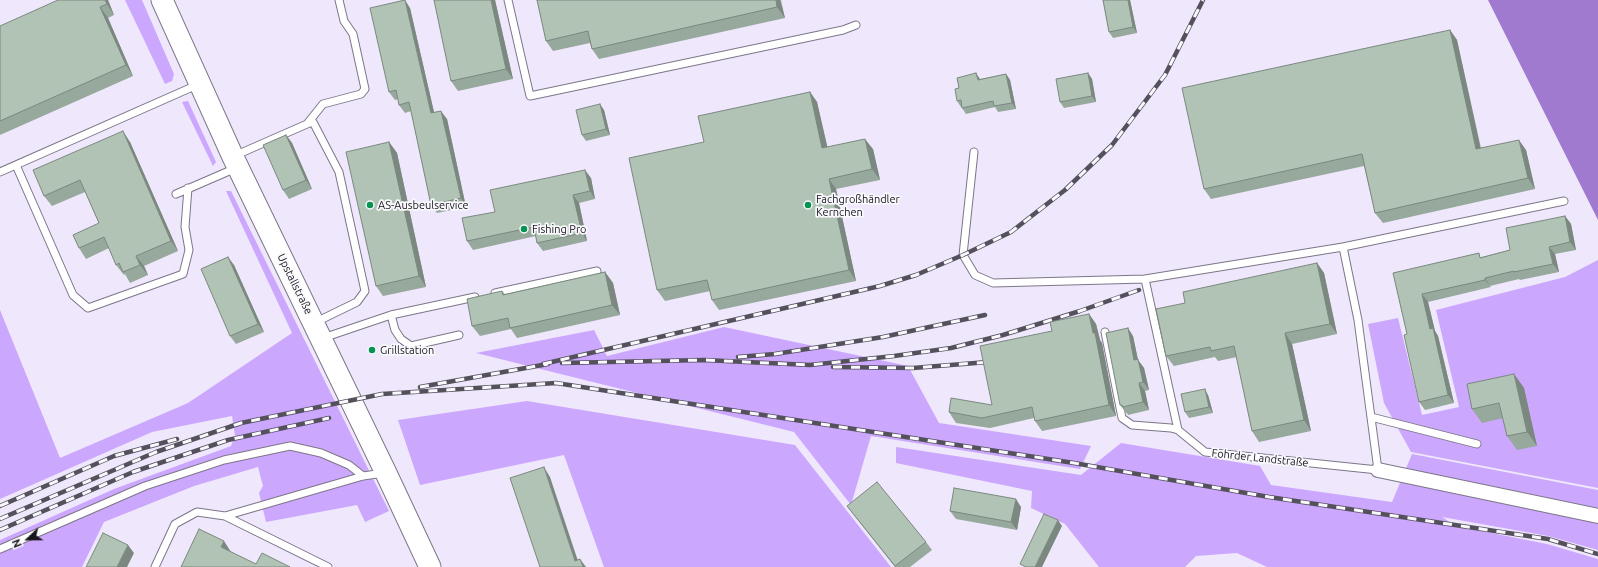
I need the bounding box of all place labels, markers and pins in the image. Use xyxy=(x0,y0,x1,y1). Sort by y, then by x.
place label: Fachgroßhändler Kernchen xyxy=(816,192,900,218)
place label: AS-Ausbeulservice xyxy=(378,198,469,212)
marker: AS-Ausbeulservice xyxy=(365,200,375,210)
marker: Fachgroßhändler Kernchen xyxy=(803,200,813,210)
place label: Fishing Pro xyxy=(532,222,586,236)
marker: Fishing Pro xyxy=(519,224,529,234)
place label: Grillstation xyxy=(380,343,434,357)
marker: Grillstation xyxy=(367,345,377,355)

